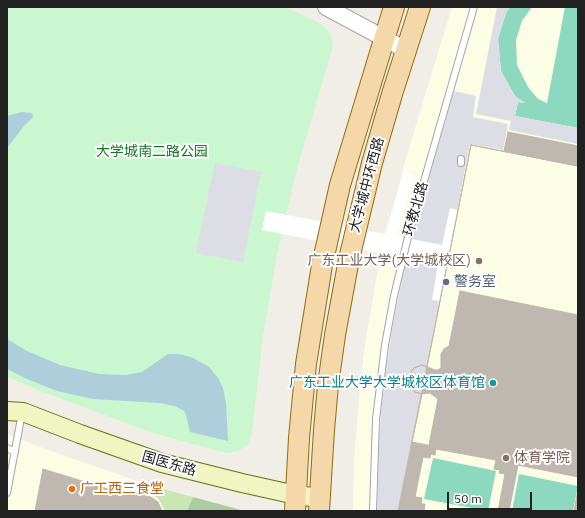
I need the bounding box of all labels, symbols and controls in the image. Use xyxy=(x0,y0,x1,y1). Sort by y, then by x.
street label: 大学城中环西路 xyxy=(346,135,388,235)
park label: 大学城南二路公园 xyxy=(96,144,208,160)
street label: 环教北路 xyxy=(400,180,432,238)
place label: 广东工业大学(大学城校区) xyxy=(308,253,471,269)
marker: 广东工业大学(大学城校区) xyxy=(474,256,484,266)
place label: 警务室 xyxy=(454,274,496,290)
marker: 警务室 xyxy=(441,277,451,287)
place label: 广东工业大学大学城校区体育馆 xyxy=(289,375,485,391)
marker: 广东工业大学大学城校区体育馆 xyxy=(488,378,498,388)
street label: 国医东路 xyxy=(140,448,198,480)
place label: 体育学院 xyxy=(514,450,570,466)
marker: 体育学院 xyxy=(501,453,511,463)
place label: 广工西三食堂 xyxy=(80,481,164,497)
marker: 广工西三食堂 xyxy=(67,484,77,494)
scale bar xyxy=(449,484,534,510)
text: 50 m xyxy=(454,491,482,506)

